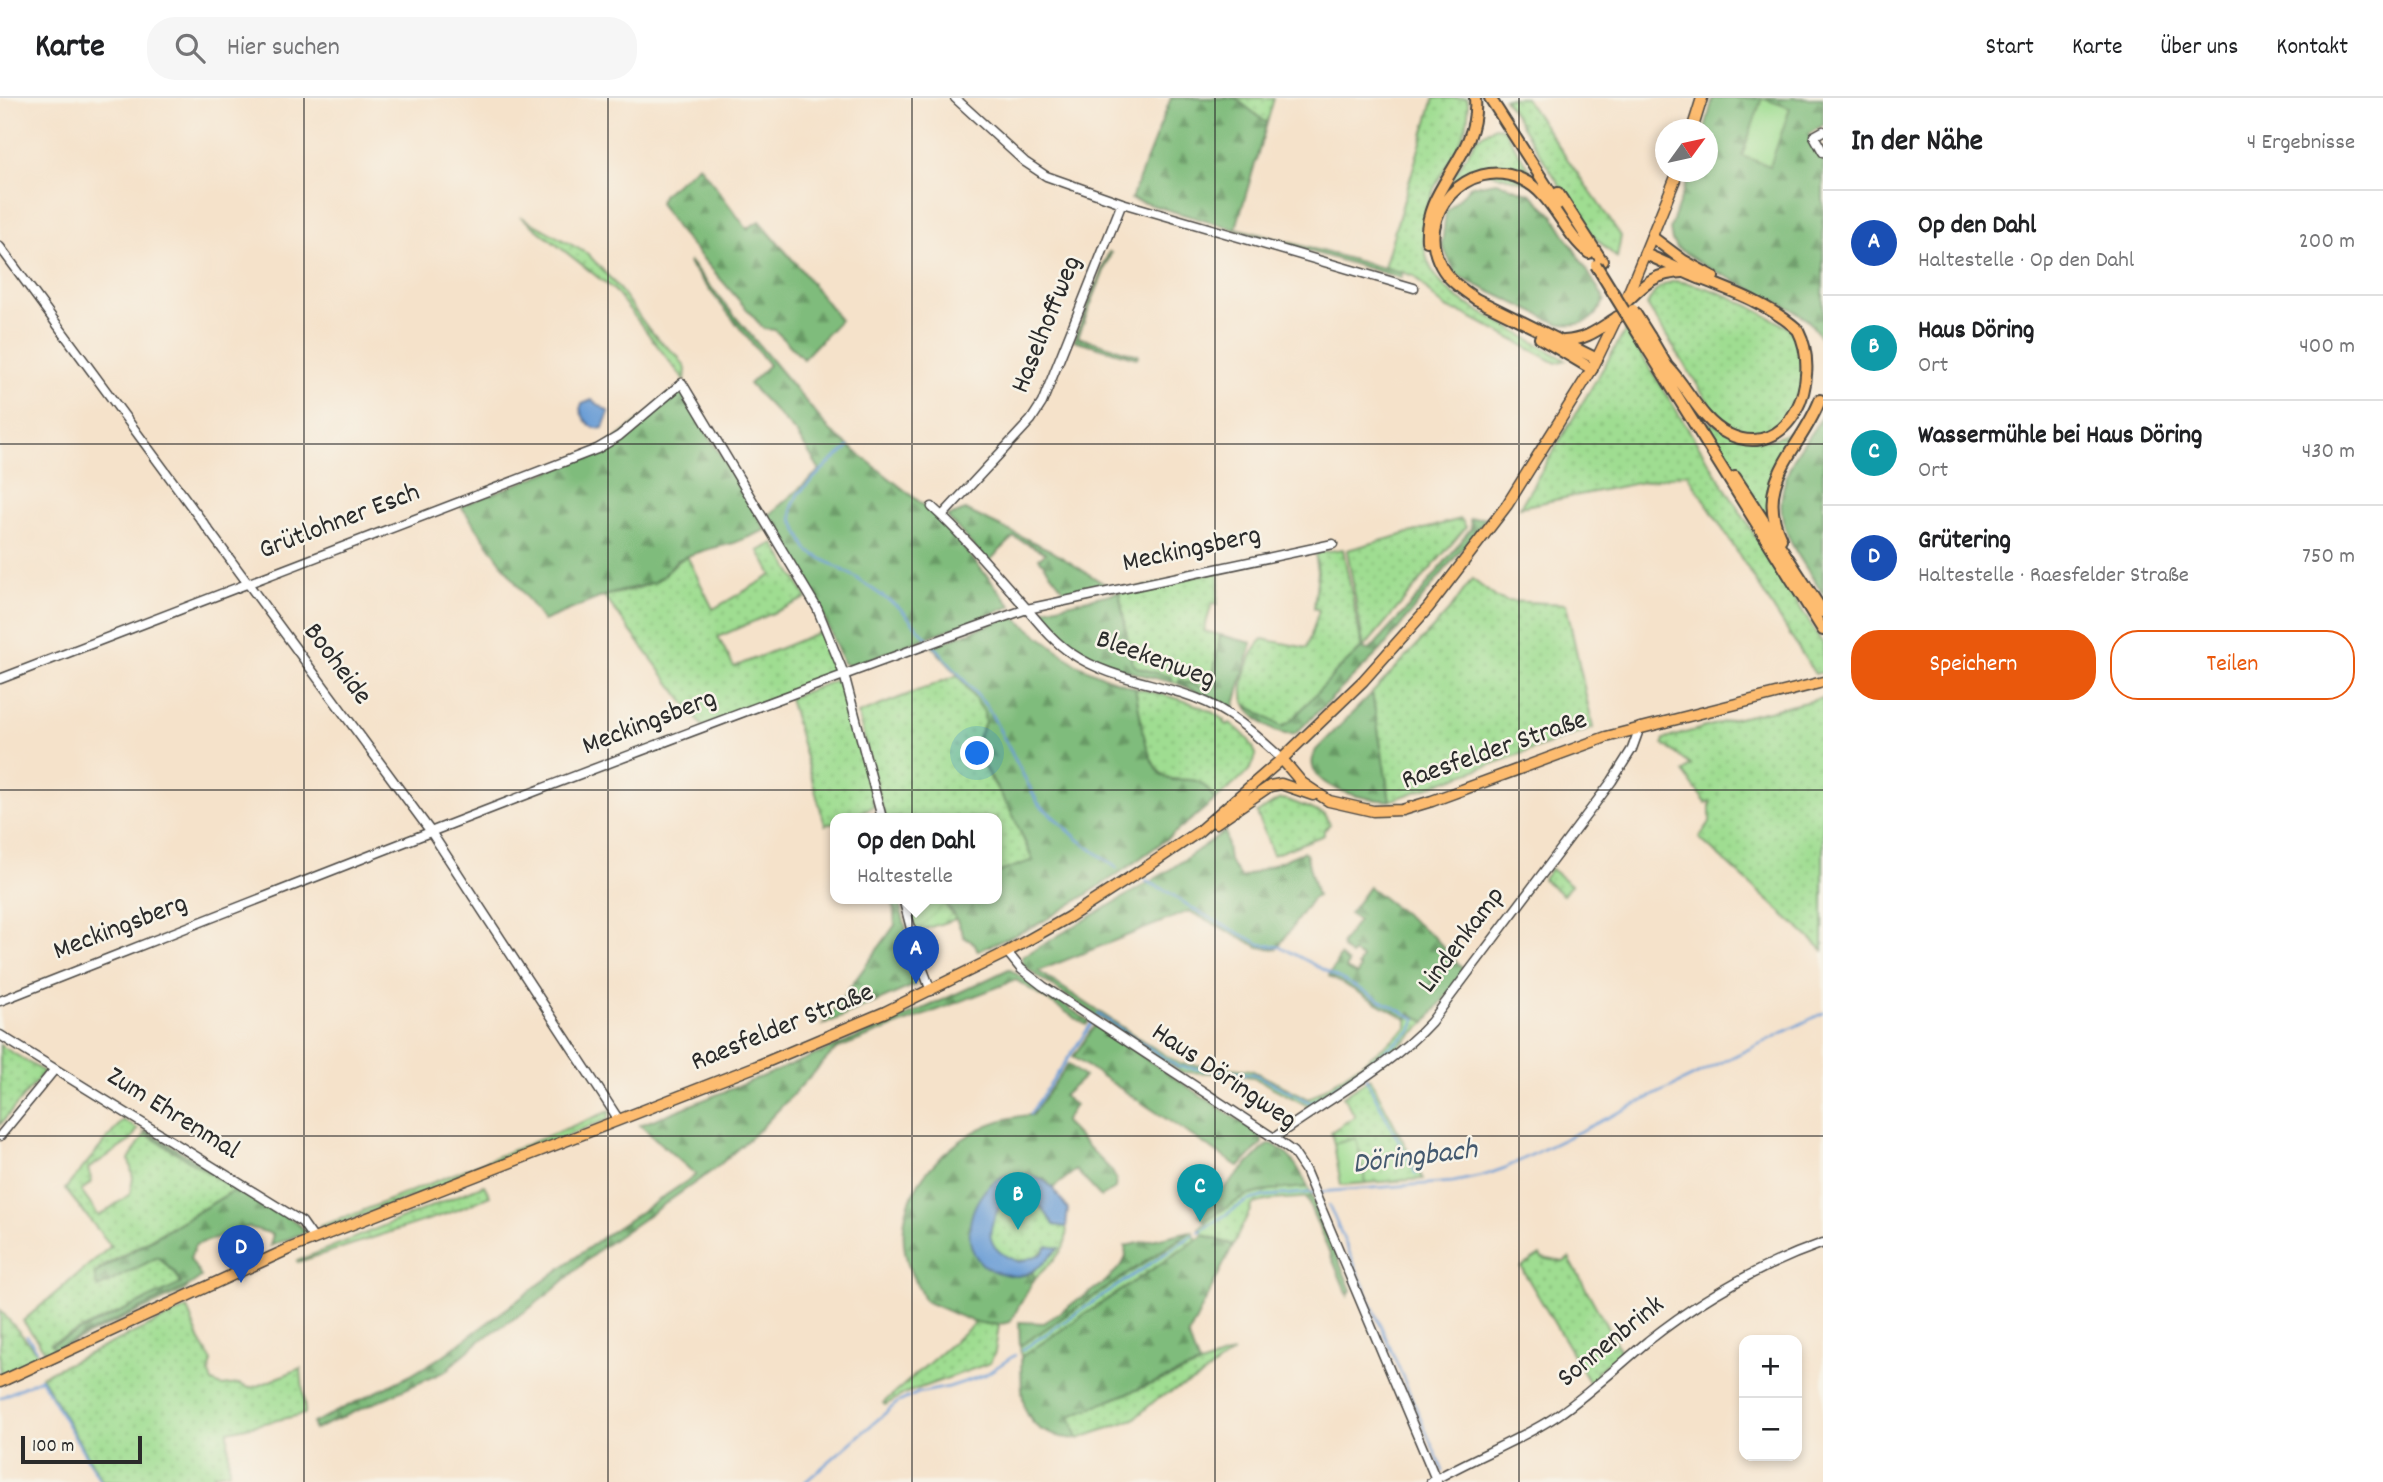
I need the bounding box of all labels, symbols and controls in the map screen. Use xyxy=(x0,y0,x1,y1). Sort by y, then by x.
search box xyxy=(147,17,637,80)
text: Karte xyxy=(35,25,105,72)
icon: search xyxy=(171,29,209,67)
text: Hier suchen xyxy=(227,30,340,67)
text: Start xyxy=(1985,31,2034,65)
text: Karte xyxy=(2072,31,2123,65)
text: Über uns xyxy=(2161,31,2238,65)
text: Kontakt xyxy=(2276,31,2348,65)
north arrow xyxy=(1655,119,1718,182)
text: In der Nähe xyxy=(1851,122,1983,165)
text: 4 Ergebnisse xyxy=(2247,127,2355,160)
text: Op den Dahl xyxy=(1918,208,2036,245)
text: A xyxy=(1868,226,1880,259)
text: 200 m xyxy=(2299,226,2355,259)
text: Haltestelle · Op den Dahl xyxy=(1918,245,2134,278)
street label: Haselhoffweg xyxy=(1002,250,1094,400)
text: Haus Döring xyxy=(1918,313,2034,350)
text: B xyxy=(1869,331,1879,364)
text: 400 m xyxy=(2299,331,2355,364)
text: Ort xyxy=(1918,350,1948,383)
text: Wassermühle bei Haus Döring xyxy=(1918,418,2202,455)
text: C xyxy=(1868,436,1880,469)
text: 430 m xyxy=(2302,436,2355,469)
text: Ort xyxy=(1918,455,1948,488)
street label: Grütlohner Esch xyxy=(254,474,426,572)
street label: Meckingsberg xyxy=(1119,517,1265,585)
text: Grütering xyxy=(1918,523,2011,560)
text: D xyxy=(1868,541,1880,574)
text: 750 m xyxy=(2302,541,2355,574)
text: Haltestelle · Raesfelder Straße xyxy=(1918,560,2189,593)
street label: Booheide xyxy=(292,615,380,715)
street label: Bleekenweg xyxy=(1090,621,1220,701)
button: Speichern xyxy=(1851,630,2096,700)
button: Teilen xyxy=(2110,630,2355,700)
street label: Meckingsberg xyxy=(577,680,723,768)
street label: Raesfelder Straße xyxy=(1397,702,1593,802)
your location xyxy=(960,736,994,770)
popup xyxy=(830,813,1002,904)
text: Op den Dahl xyxy=(857,824,975,861)
text: Haltestelle xyxy=(857,861,953,894)
street label: Lindenkamp xyxy=(1410,879,1516,1003)
street label: Meckingsberg xyxy=(48,885,194,973)
pin: A xyxy=(893,926,939,984)
street label: Raesfelder Straße xyxy=(686,974,880,1084)
street label: Haus Döringweg xyxy=(1142,1014,1304,1142)
street label: Zum Ehrenmal xyxy=(98,1058,247,1172)
water label: Döringbach xyxy=(1350,1130,1481,1188)
pin: C xyxy=(1177,1164,1223,1222)
pin: B xyxy=(995,1172,1041,1230)
pin: D xyxy=(218,1225,264,1283)
street label: Sonnenbrink xyxy=(1550,1287,1674,1399)
map controls xyxy=(1739,1335,1802,1461)
button: + xyxy=(1739,1335,1802,1398)
button: − xyxy=(1739,1398,1802,1461)
scale bar xyxy=(21,1433,142,1465)
text: 100 m xyxy=(32,1434,74,1461)

